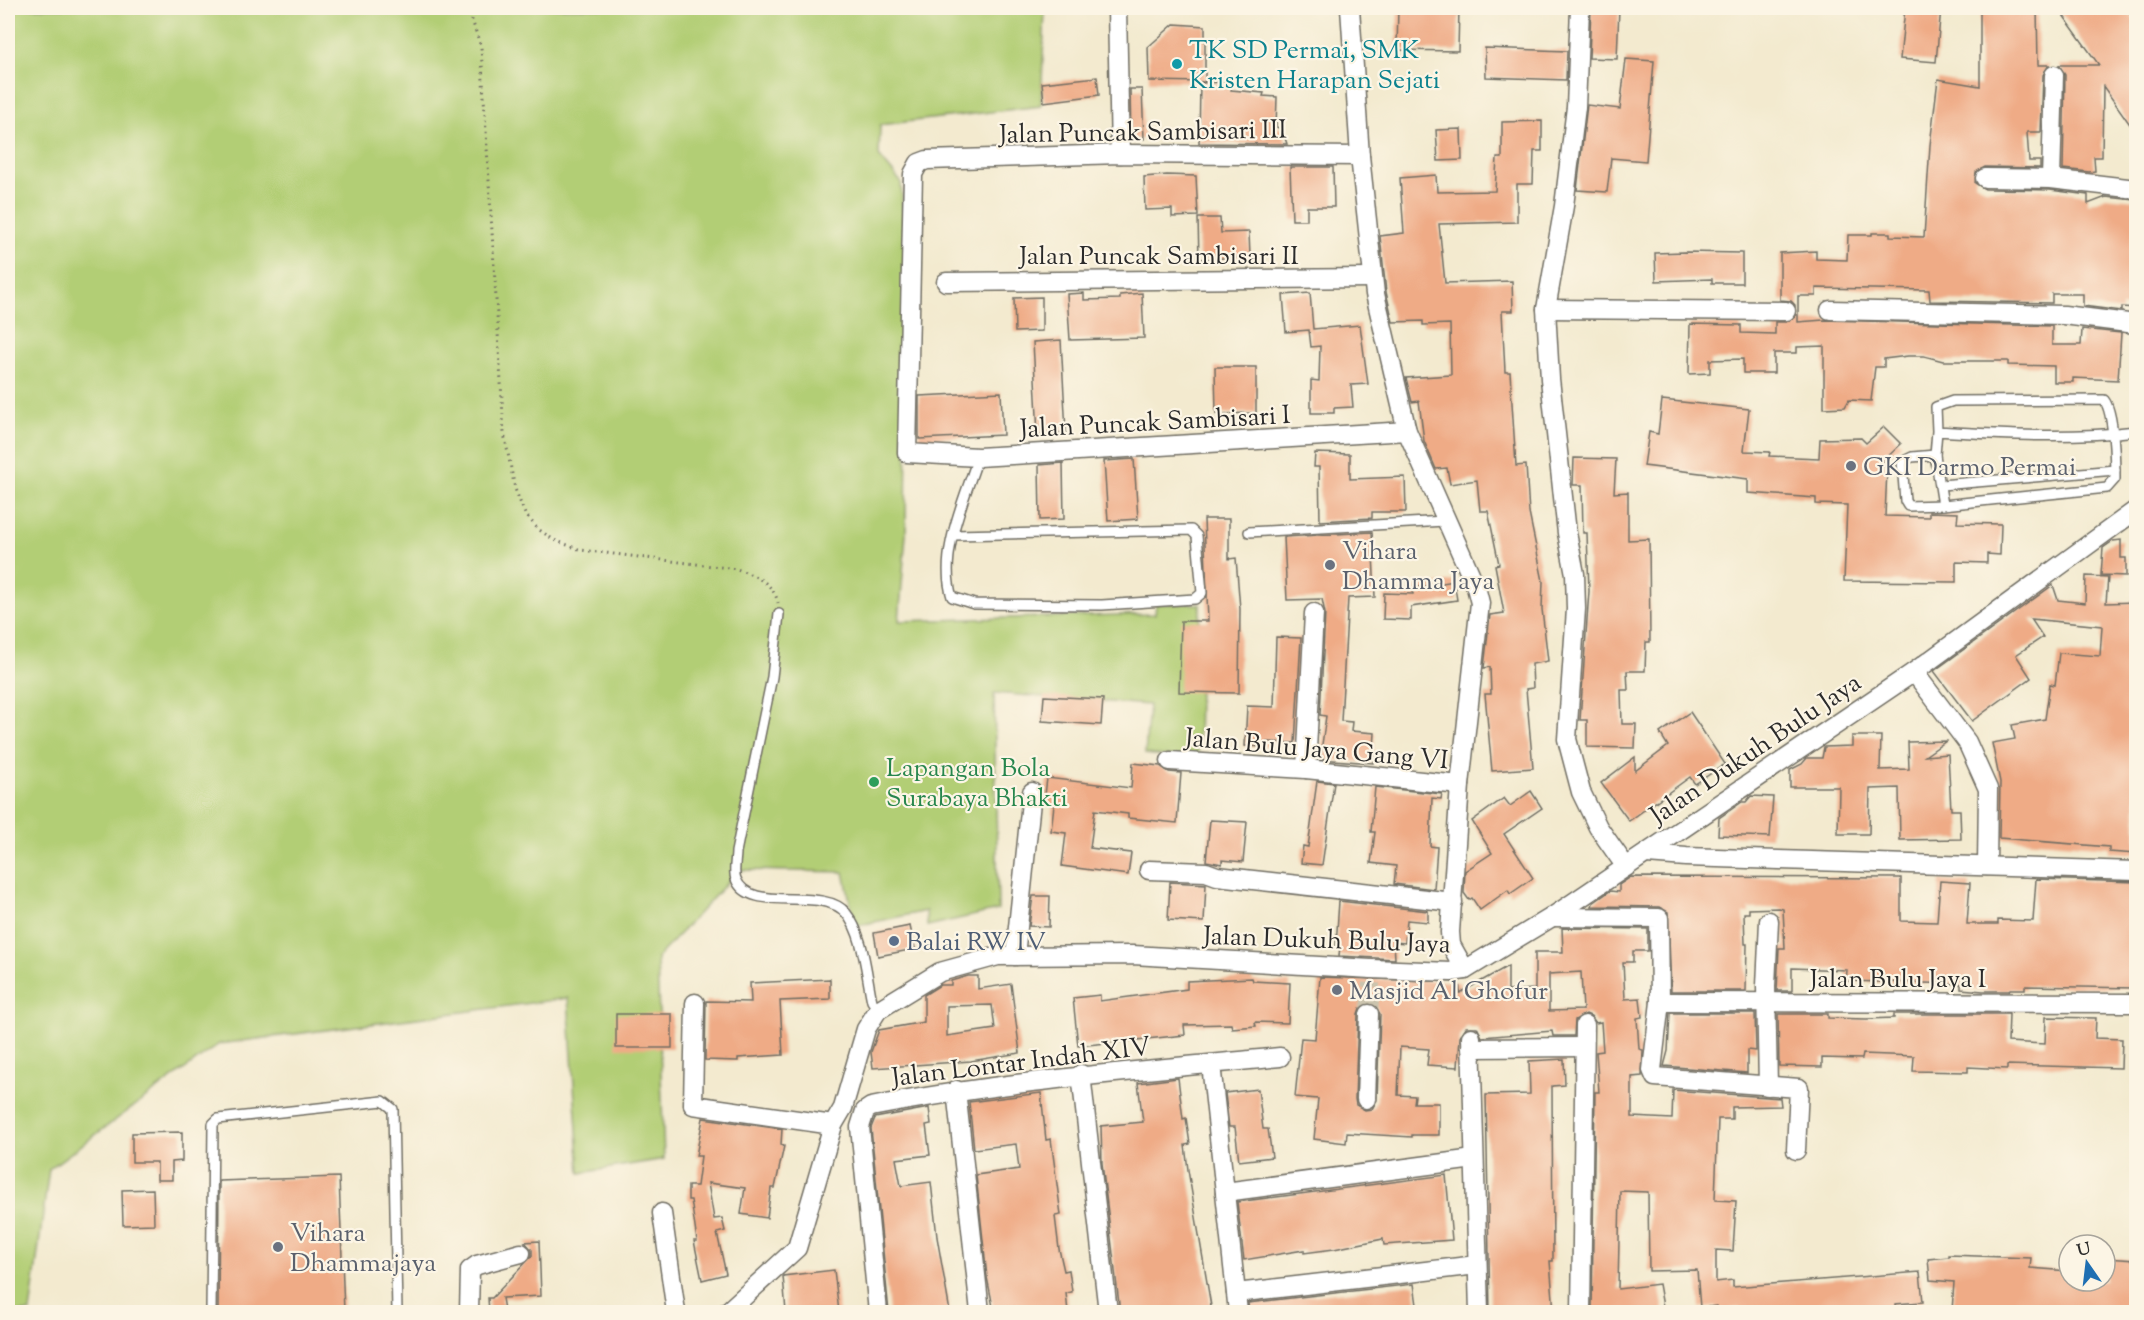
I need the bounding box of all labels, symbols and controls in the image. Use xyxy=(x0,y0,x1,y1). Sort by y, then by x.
place label: TK SD Permai, SMK Kristen Harapan Sejati xyxy=(1189,33,1440,100)
marker: TK SD Permai, SMK Kristen Harapan Sejati xyxy=(1170,57,1184,71)
street label: Jalan Puncak Sambisari III xyxy=(997,112,1288,155)
street label: Jalan Puncak Sambisari II xyxy=(1017,239,1299,276)
street label: Jalan Puncak Sambisari I xyxy=(1017,398,1292,449)
place label: GKI Darmo Permai xyxy=(1863,450,2076,487)
marker: GKI Darmo Permai xyxy=(1844,459,1858,473)
place label: Vihara Dhamma Jaya xyxy=(1342,534,1494,601)
marker: Vihara Dhamma Jaya xyxy=(1323,558,1337,572)
street label: Jalan Dukuh Bulu Jaya xyxy=(1642,665,1869,836)
street label: Jalan Bulu Jaya Gang VI xyxy=(1182,720,1450,780)
place label: Lapangan Bola Surabaya Bhakti xyxy=(886,751,1068,818)
marker: Lapangan Bola Surabaya Bhakti xyxy=(867,775,881,789)
street label: Jalan Dukuh Bulu Jaya xyxy=(1201,919,1451,964)
place label: Balai RW IV xyxy=(906,925,1046,962)
marker: Balai RW IV xyxy=(887,934,901,948)
street label: Jalan Bulu Jaya I xyxy=(1808,962,1987,999)
place label: Masjid Al Ghofur xyxy=(1349,974,1548,1011)
marker: Masjid Al Ghofur xyxy=(1330,983,1344,997)
street label: Jalan Lontar Indah XIV xyxy=(888,1029,1153,1098)
place label: Vihara Dhammajaya xyxy=(290,1216,436,1283)
north arrow xyxy=(2057,1233,2117,1293)
text: U xyxy=(2075,1238,2094,1264)
marker: Vihara Dhammajaya xyxy=(271,1240,285,1254)

